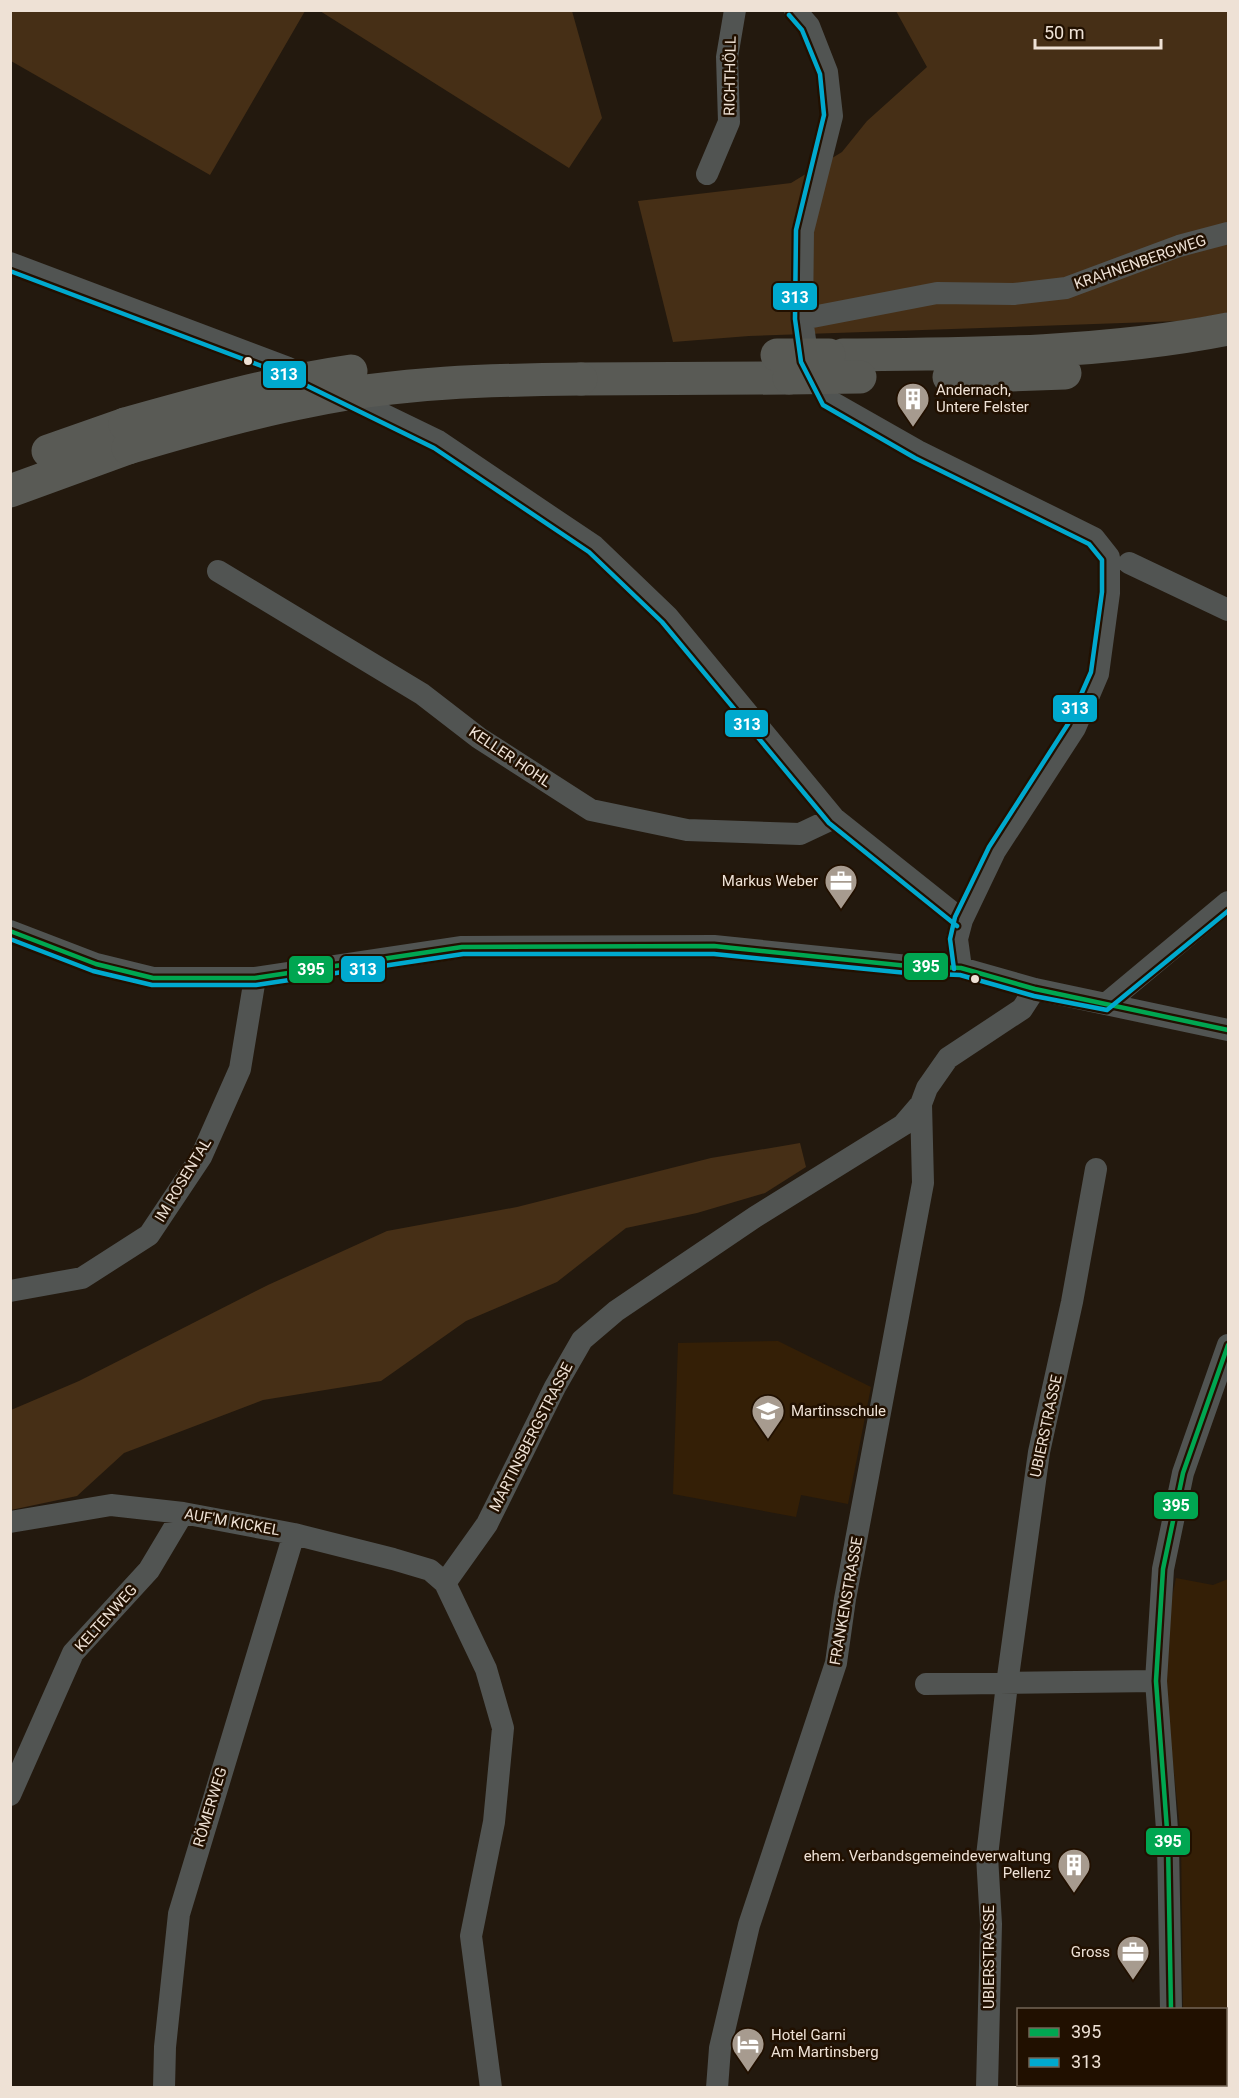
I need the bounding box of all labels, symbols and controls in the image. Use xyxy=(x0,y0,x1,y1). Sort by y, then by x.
scale bar xyxy=(1035,12,1161,50)
text: 50 m xyxy=(1044,22,1084,43)
street label: RICHTHÖLL xyxy=(720,36,740,116)
street label: KRAHNENBERGWEG xyxy=(1072,231,1208,293)
line badge: 313 xyxy=(772,282,818,311)
text: 313 xyxy=(781,288,809,307)
unlabelled marker xyxy=(242,355,254,367)
line badge: 313 xyxy=(262,360,307,389)
text: 313 xyxy=(270,365,298,384)
building icon: Andernach, Untere Felster xyxy=(895,381,931,428)
place label: Andernach, Untere Felster xyxy=(936,381,1029,416)
line badge: 313 xyxy=(1052,694,1098,723)
text: 313 xyxy=(1061,699,1089,718)
line badge: 313 xyxy=(724,709,769,738)
text: 313 xyxy=(733,715,761,734)
street label: KELLER HOHL xyxy=(465,723,555,791)
office icon: Markus Weber xyxy=(823,863,859,910)
place label: Markus Weber xyxy=(722,872,818,890)
line badge: 395 xyxy=(903,952,949,981)
line badge: 395 xyxy=(288,955,334,984)
line badge: 313 xyxy=(340,955,386,983)
text: 395 xyxy=(912,957,940,976)
text: 395 xyxy=(297,960,325,979)
text: 313 xyxy=(349,960,377,979)
unlabelled marker xyxy=(969,973,981,985)
street label: IM ROSENTAL xyxy=(151,1135,215,1225)
street label: MARTINSBERGSTRASSE xyxy=(486,1359,577,1515)
street label: UBIERSTRASSE xyxy=(1026,1373,1066,1479)
school or university icon: Martinsschule xyxy=(750,1393,786,1440)
place label: Martinsschule xyxy=(791,1402,886,1420)
line badge: 395 xyxy=(1153,1491,1199,1520)
text: 395 xyxy=(1162,1496,1190,1515)
street label: AUF'M KICKEL xyxy=(183,1505,281,1539)
street label: FRANKENSTRASSE xyxy=(826,1535,866,1667)
street label: KELTENWEG xyxy=(71,1581,141,1655)
street label: RÖMERWEG xyxy=(189,1765,231,1849)
line badge: 395 xyxy=(1145,1827,1191,1856)
text: 395 xyxy=(1154,1832,1182,1851)
place label: ehem. Verbandsgemeindeverwaltung Pellenz xyxy=(804,1847,1051,1882)
building icon: ehem. Verbandsgemeindeverwaltung Pellenz xyxy=(1056,1847,1092,1894)
street label: UBIERSTRASSE xyxy=(980,1904,998,2009)
office icon: Gross xyxy=(1115,1934,1151,1981)
place label: Gross xyxy=(1071,1943,1110,1961)
legend xyxy=(1017,2008,1227,2086)
text: 395 xyxy=(1071,2021,1101,2042)
hotel icon: Hotel Garni Am Martinsberg xyxy=(730,2026,766,2073)
place label: Hotel Garni Am Martinsberg xyxy=(771,2026,879,2061)
text: 313 xyxy=(1071,2051,1101,2072)

